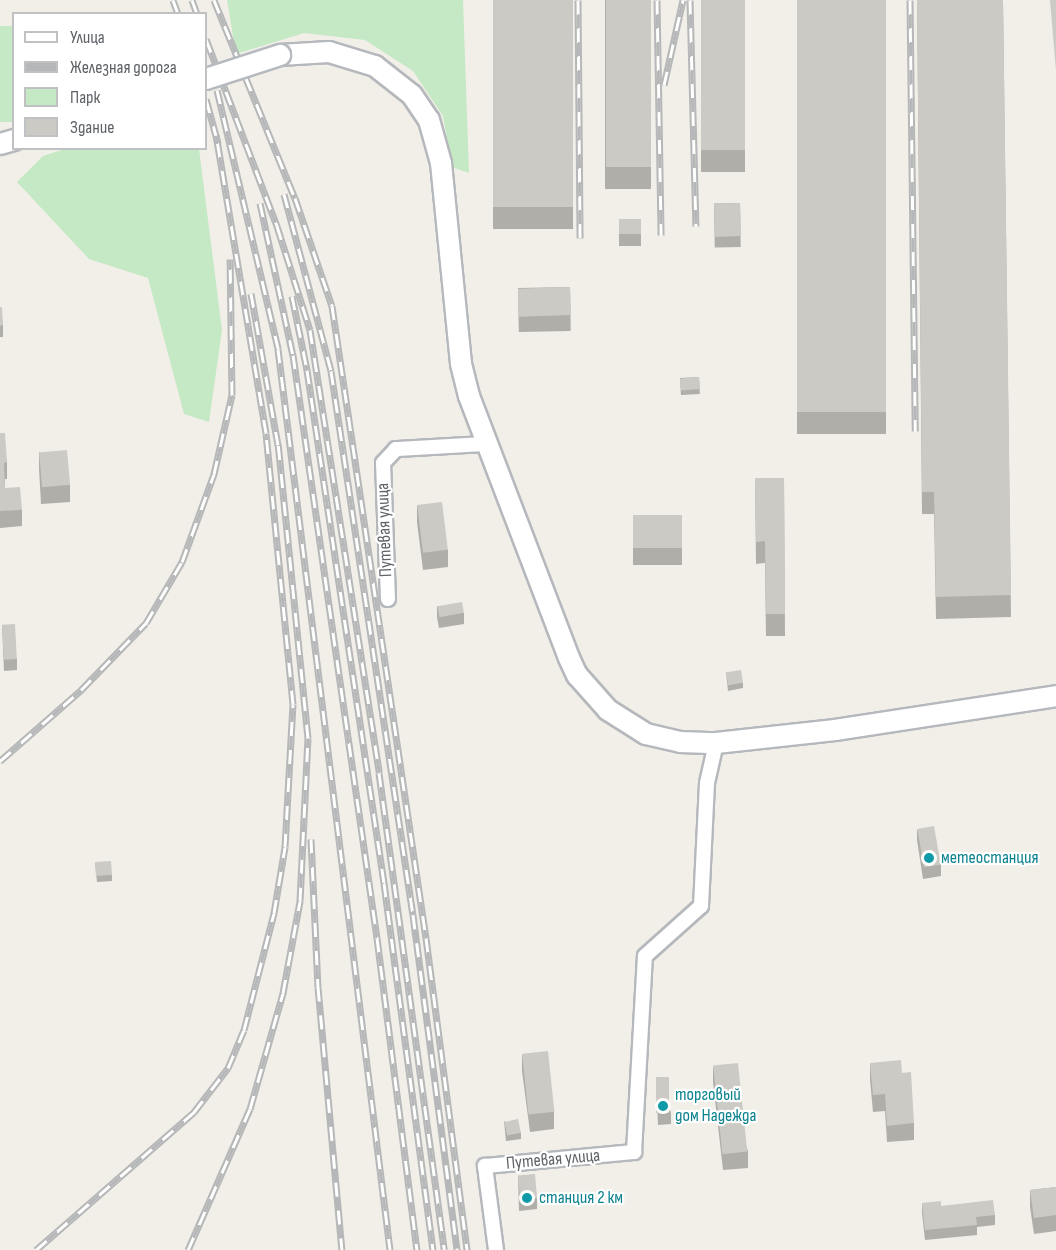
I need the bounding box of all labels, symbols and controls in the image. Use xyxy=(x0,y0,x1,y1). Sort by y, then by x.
legend xyxy=(12,12,207,150)
text: Улица xyxy=(70,27,105,48)
text: Железная дорога xyxy=(70,57,177,78)
text: Парк xyxy=(70,87,100,108)
text: Здание xyxy=(70,117,115,138)
street label: Путевая улица xyxy=(373,482,397,578)
place label: метеостанция xyxy=(941,847,1039,869)
marker: метеостанция xyxy=(922,851,936,865)
place label: торговый дом Надежда xyxy=(675,1085,756,1128)
marker: торговый дом Надежда xyxy=(656,1099,670,1113)
street label: Путевая улица xyxy=(505,1145,601,1175)
place label: станция 2 км xyxy=(539,1187,623,1209)
marker: станция 2 км xyxy=(520,1191,534,1205)

